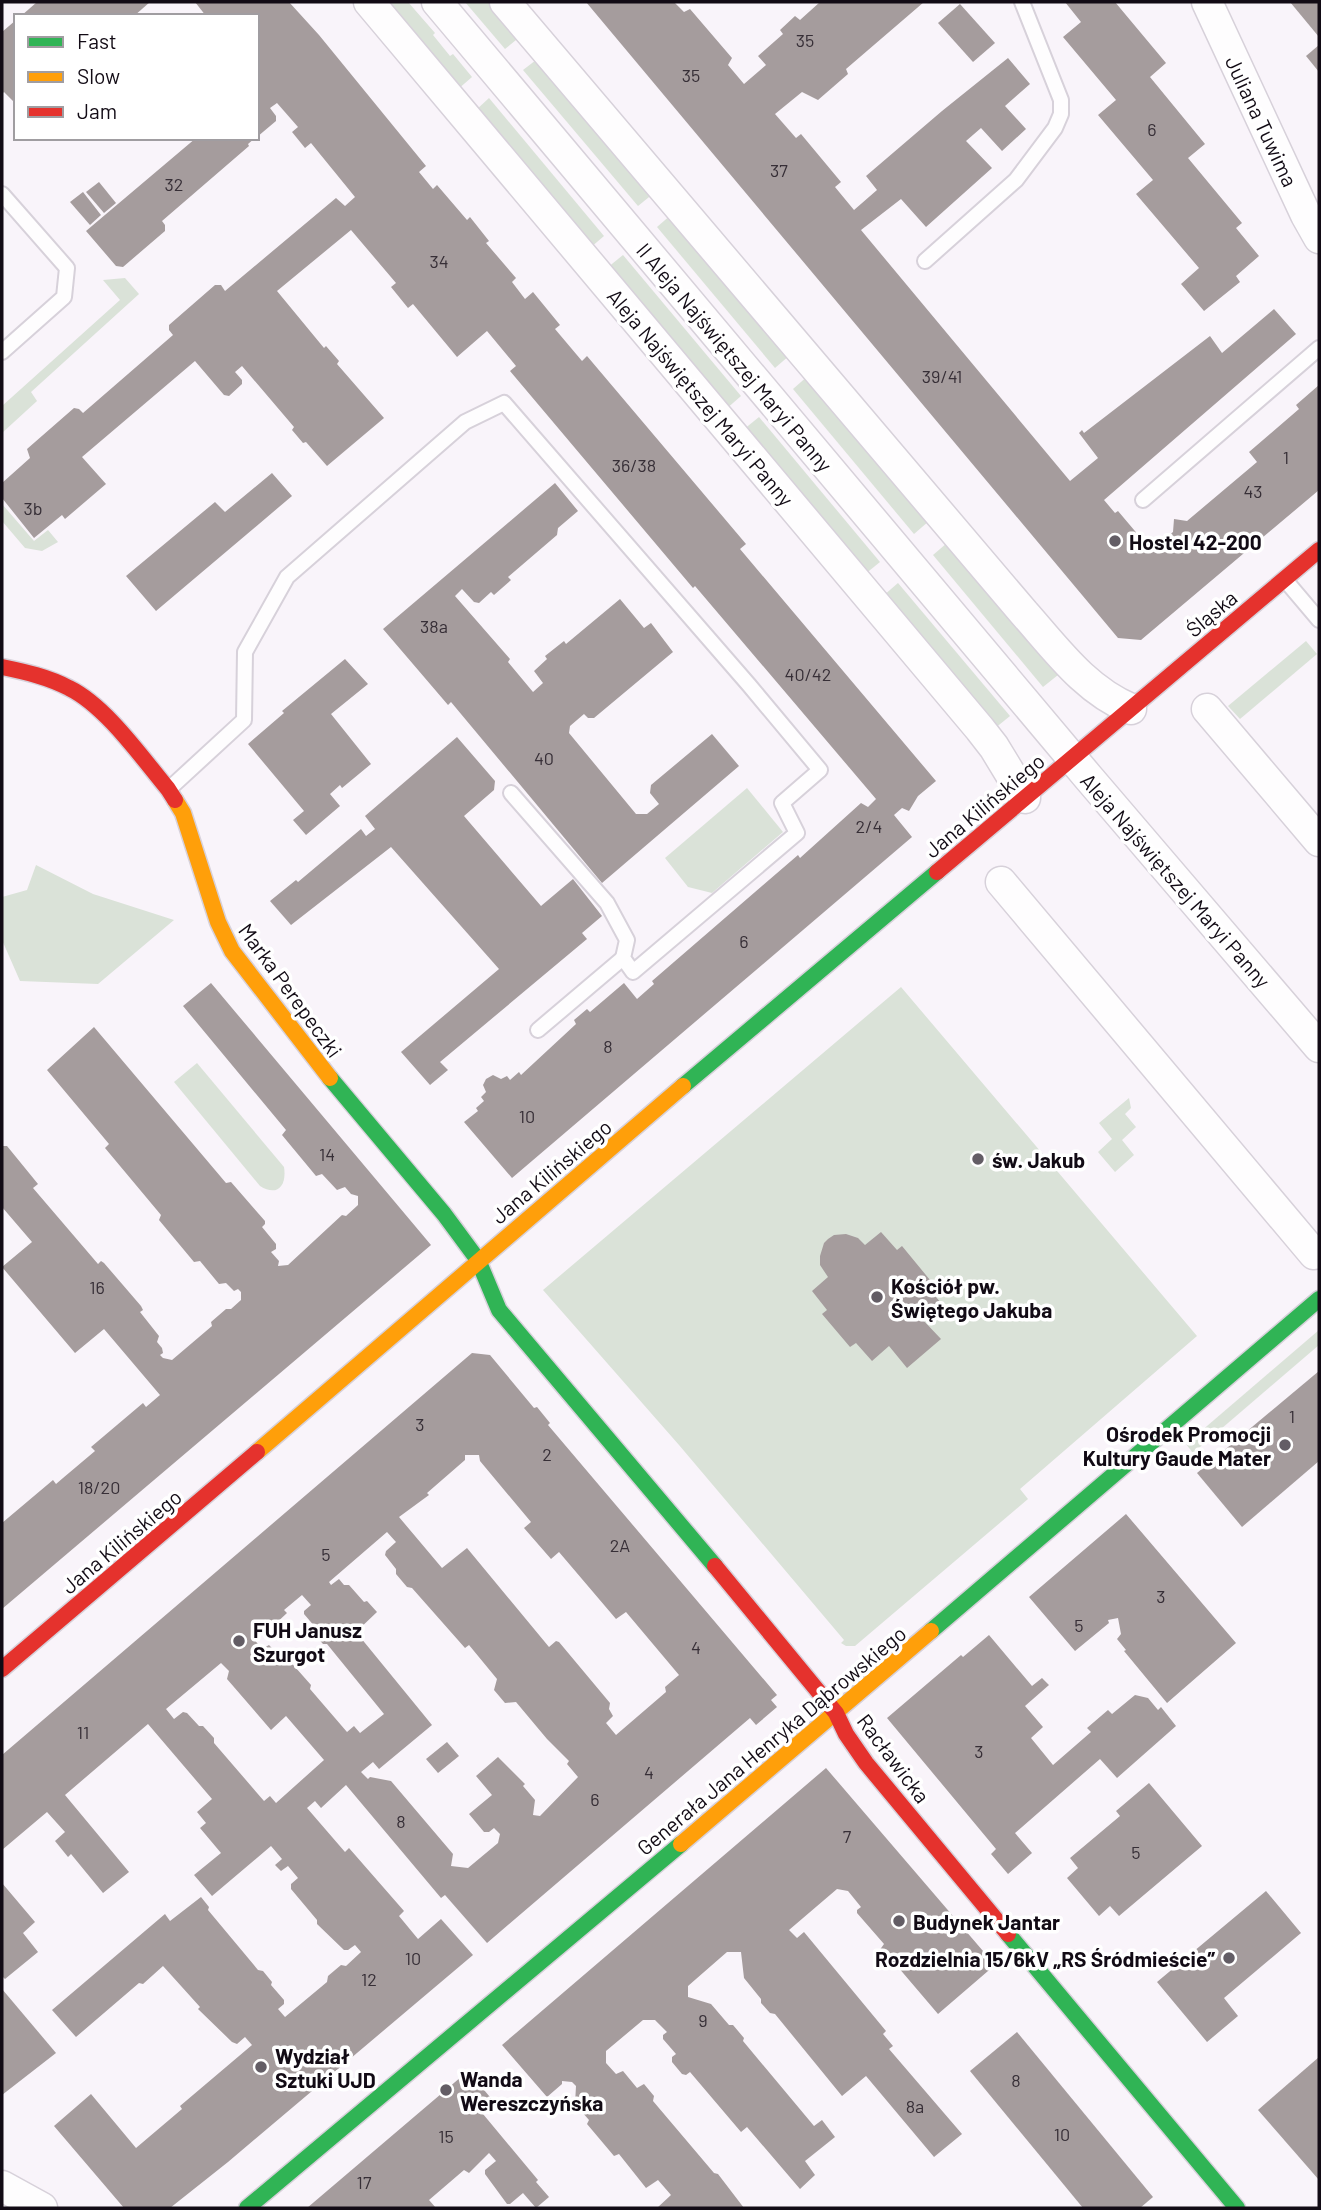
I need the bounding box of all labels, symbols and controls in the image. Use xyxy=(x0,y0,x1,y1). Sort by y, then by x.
legend xyxy=(14,14,259,140)
text: Fast xyxy=(77,28,117,53)
house number: 35 xyxy=(796,29,814,51)
street label: Juliana Tuwima xyxy=(1221,52,1303,190)
text: Slow xyxy=(77,63,120,88)
house number: 35 xyxy=(682,64,700,86)
text: Jam xyxy=(77,98,117,123)
house number: 6 xyxy=(1147,118,1157,140)
house number: 37 xyxy=(770,159,788,181)
house number: 32 xyxy=(165,173,183,195)
street label: II Aleja Najświętszej Maryi Panny xyxy=(632,237,838,477)
house number: 34 xyxy=(429,250,449,272)
street label: Aleja Najświętszej Maryi Panny xyxy=(603,283,799,511)
house number: 39/41 xyxy=(922,365,962,387)
house number: 1 xyxy=(1283,446,1289,468)
house number: 36/38 xyxy=(612,454,656,476)
house number: 43 xyxy=(1243,480,1263,502)
house number: 3b xyxy=(23,497,43,519)
place label: Hostel 42-200 xyxy=(1129,529,1262,554)
marker: Hostel 42-200 xyxy=(1107,533,1123,549)
street label: Śląska xyxy=(1180,584,1242,642)
house number: 38a xyxy=(420,615,448,637)
house number: 40/42 xyxy=(785,663,831,685)
house number: 40 xyxy=(534,747,554,769)
street label: Jana Kilińskiego xyxy=(919,748,1049,862)
street label: Aleja Najświętszej Maryi Panny xyxy=(1076,768,1276,993)
house number: 2/4 xyxy=(856,815,882,837)
street label: Marka Perepeczki xyxy=(234,918,348,1062)
house number: 6 xyxy=(739,930,749,952)
house number: 8 xyxy=(603,1035,613,1057)
house number: 10 xyxy=(519,1105,535,1127)
street label: Jana Kilińskiego xyxy=(486,1114,616,1228)
house number: 14 xyxy=(319,1143,335,1165)
place label: św. Jakub xyxy=(992,1147,1085,1172)
marker: św. Jakub xyxy=(970,1151,986,1167)
place label: Kościół pw. Świętego Jakuba xyxy=(891,1273,1052,1322)
house number: 16 xyxy=(89,1276,105,1298)
marker: Kościół pw. Świętego Jakuba xyxy=(869,1289,885,1305)
house number: 1 xyxy=(1289,1405,1295,1427)
house number: 3 xyxy=(415,1413,425,1435)
place label: Ośrodek Promocji Kultury Gaude Mater xyxy=(1083,1421,1271,1470)
marker: Ośrodek Promocji Kultury Gaude Mater xyxy=(1277,1437,1293,1453)
house number: 2 xyxy=(542,1443,552,1465)
house number: 18/20 xyxy=(78,1476,120,1498)
street label: Jana Kilińskiego xyxy=(56,1484,186,1598)
house number: 2A xyxy=(610,1534,630,1556)
house number: 5 xyxy=(321,1543,331,1565)
house number: 3 xyxy=(1156,1585,1166,1607)
house number: 5 xyxy=(1074,1614,1084,1636)
place label: FUH Janusz Szurgot xyxy=(253,1617,362,1666)
street label: Generała Jana Henryka Dąbrowskiego xyxy=(631,1620,911,1860)
marker: FUH Janusz Szurgot xyxy=(231,1633,247,1649)
house number: 4 xyxy=(691,1636,701,1658)
street label: Racławicka xyxy=(852,1709,936,1807)
house number: 11 xyxy=(77,1721,89,1743)
house number: 3 xyxy=(974,1740,984,1762)
house number: 4 xyxy=(644,1761,654,1783)
house number: 6 xyxy=(590,1788,600,1810)
house number: 8 xyxy=(396,1810,406,1832)
house number: 7 xyxy=(843,1825,852,1847)
house number: 5 xyxy=(1131,1841,1141,1863)
place label: Budynek Jantar xyxy=(913,1909,1060,1934)
marker: Budynek Jantar xyxy=(891,1913,907,1929)
place label: Rozdzielnia 15/6kV „RS Śródmieście” xyxy=(875,1946,1215,1971)
house number: 10 xyxy=(405,1947,421,1969)
marker: Rozdzielnia 15/6kV „RS Śródmieście” xyxy=(1221,1950,1237,1966)
house number: 12 xyxy=(361,1968,377,1990)
house number: 9 xyxy=(698,2009,708,2031)
place label: Wydział Sztuki UJD xyxy=(275,2043,376,2092)
marker: Wydział Sztuki UJD xyxy=(253,2059,269,2075)
place label: Wanda Wereszczyńska xyxy=(460,2066,603,2115)
house number: 8 xyxy=(1011,2069,1021,2091)
marker: Wanda Wereszczyńska xyxy=(438,2082,454,2098)
house number: 8a xyxy=(906,2095,924,2117)
house number: 10 xyxy=(1054,2123,1070,2145)
house number: 15 xyxy=(438,2125,454,2147)
house number: 17 xyxy=(357,2171,372,2193)

